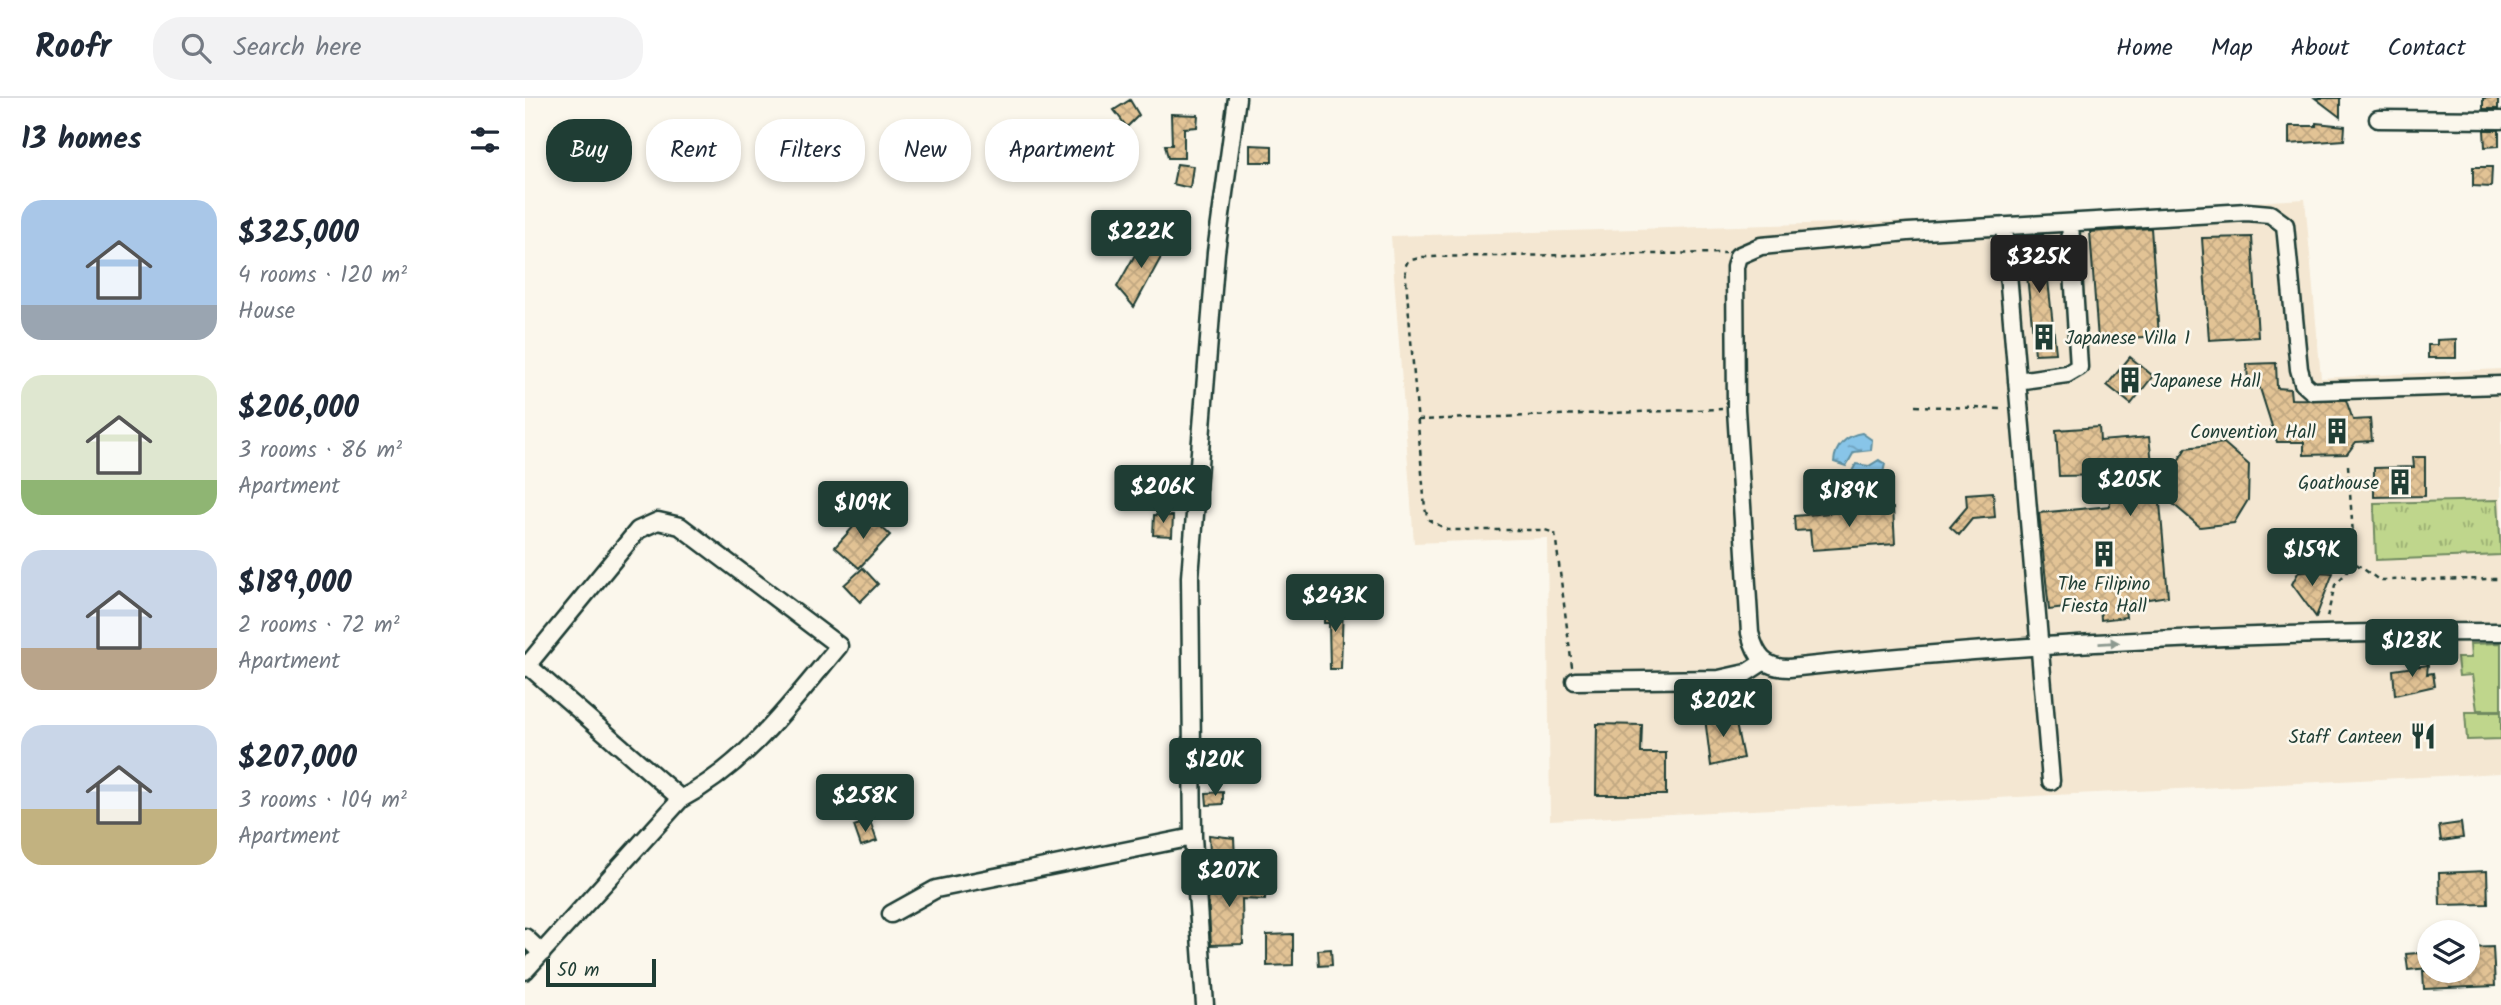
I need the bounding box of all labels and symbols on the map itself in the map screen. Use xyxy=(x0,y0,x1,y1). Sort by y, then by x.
pin: $222K xyxy=(1092,211,1190,270)
pin: $325K xyxy=(1990,236,2088,295)
building icon: Japanese Villa 1 xyxy=(2029,322,2059,352)
place label: Japanese Villa 1 xyxy=(2065,324,2190,354)
building icon: Japanese Hall xyxy=(2115,365,2145,395)
place label: Japanese Hall xyxy=(2151,367,2261,397)
building icon: Convention Hall xyxy=(2322,416,2352,446)
place label: Convention Hall xyxy=(2190,418,2316,448)
pin: $205K xyxy=(2081,458,2179,518)
pin: $206K xyxy=(1114,466,1212,525)
building icon: Goathouse xyxy=(2385,467,2415,497)
place label: Goathouse xyxy=(2298,469,2379,499)
pin: $189K xyxy=(1800,470,1898,529)
pin: $109K xyxy=(814,482,912,541)
pin: $159K xyxy=(2263,528,2361,588)
building icon: The Filipino Fiesta Hall xyxy=(2089,539,2119,569)
place label: The Filipino Fiesta Hall xyxy=(2058,570,2150,622)
pin: $243K xyxy=(1286,574,1384,634)
pin: $128K xyxy=(2363,620,2461,679)
one-way arrow xyxy=(2099,637,2121,648)
pin: $202K xyxy=(1674,680,1772,739)
restaurant icon: Staff Canteen xyxy=(2408,721,2438,751)
place label: Staff Canteen xyxy=(2289,723,2402,753)
pin: $120K xyxy=(1166,738,1264,798)
pin: $258K xyxy=(816,774,914,834)
pin: $207K xyxy=(1180,850,1278,909)
scale bar xyxy=(546,956,656,988)

